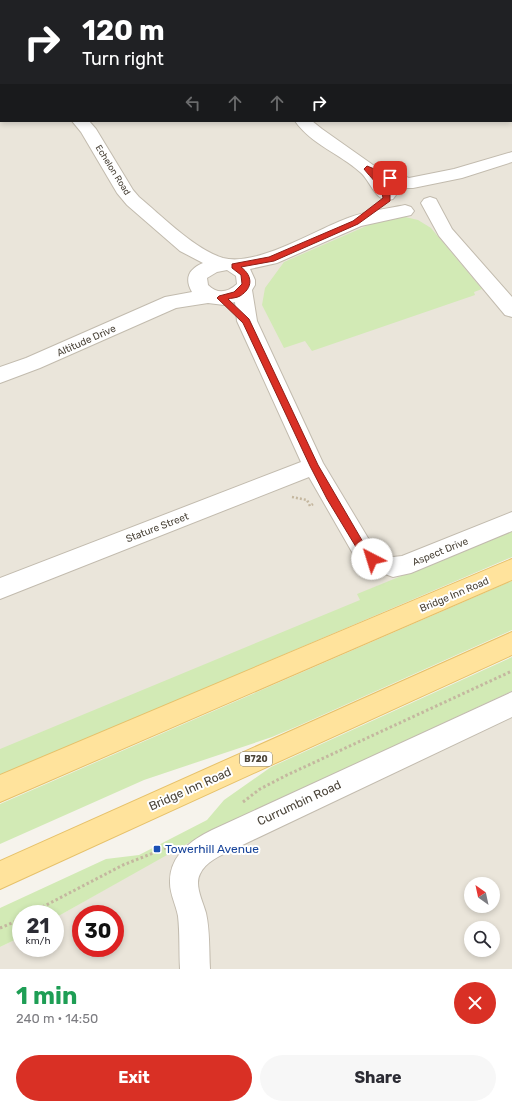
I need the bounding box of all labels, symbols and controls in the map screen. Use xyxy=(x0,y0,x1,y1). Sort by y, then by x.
text: 120 m xyxy=(82,14,165,47)
icon: right xyxy=(16,16,68,68)
text: Turn right xyxy=(82,48,164,70)
icon: left xyxy=(182,92,204,114)
icon: ahead xyxy=(224,92,246,114)
icon: ahead xyxy=(266,92,288,114)
icon: right xyxy=(308,92,330,114)
street label: Echelon Road xyxy=(94,143,132,197)
pin xyxy=(373,161,407,195)
icon: arrive xyxy=(379,167,401,189)
street label: Altitude Drive xyxy=(55,322,118,359)
street label: Stature Street xyxy=(124,510,190,545)
street label: Aspect Drive xyxy=(411,535,470,569)
position arrow xyxy=(351,538,393,580)
street label: Bridge Inn Road xyxy=(418,575,491,615)
road number: B720 xyxy=(240,752,272,766)
street label: Bridge Inn Road xyxy=(147,765,233,813)
street label: Currumbin Road xyxy=(255,777,343,829)
place label: Towerhill Avenue xyxy=(165,842,259,856)
marker: Towerhill Avenue xyxy=(152,844,162,854)
north arrow xyxy=(464,877,500,913)
map controls xyxy=(464,877,500,957)
speed limit sign: 30 xyxy=(72,905,124,957)
text: 21 xyxy=(27,914,49,938)
button: search xyxy=(464,921,500,957)
text: km/h xyxy=(26,935,50,947)
text: 1 min xyxy=(16,982,77,1010)
button: close xyxy=(454,982,496,1024)
text: 240 m · 14:50 xyxy=(16,1011,98,1026)
button: Exit xyxy=(16,1055,252,1101)
button: Share xyxy=(260,1055,496,1101)

